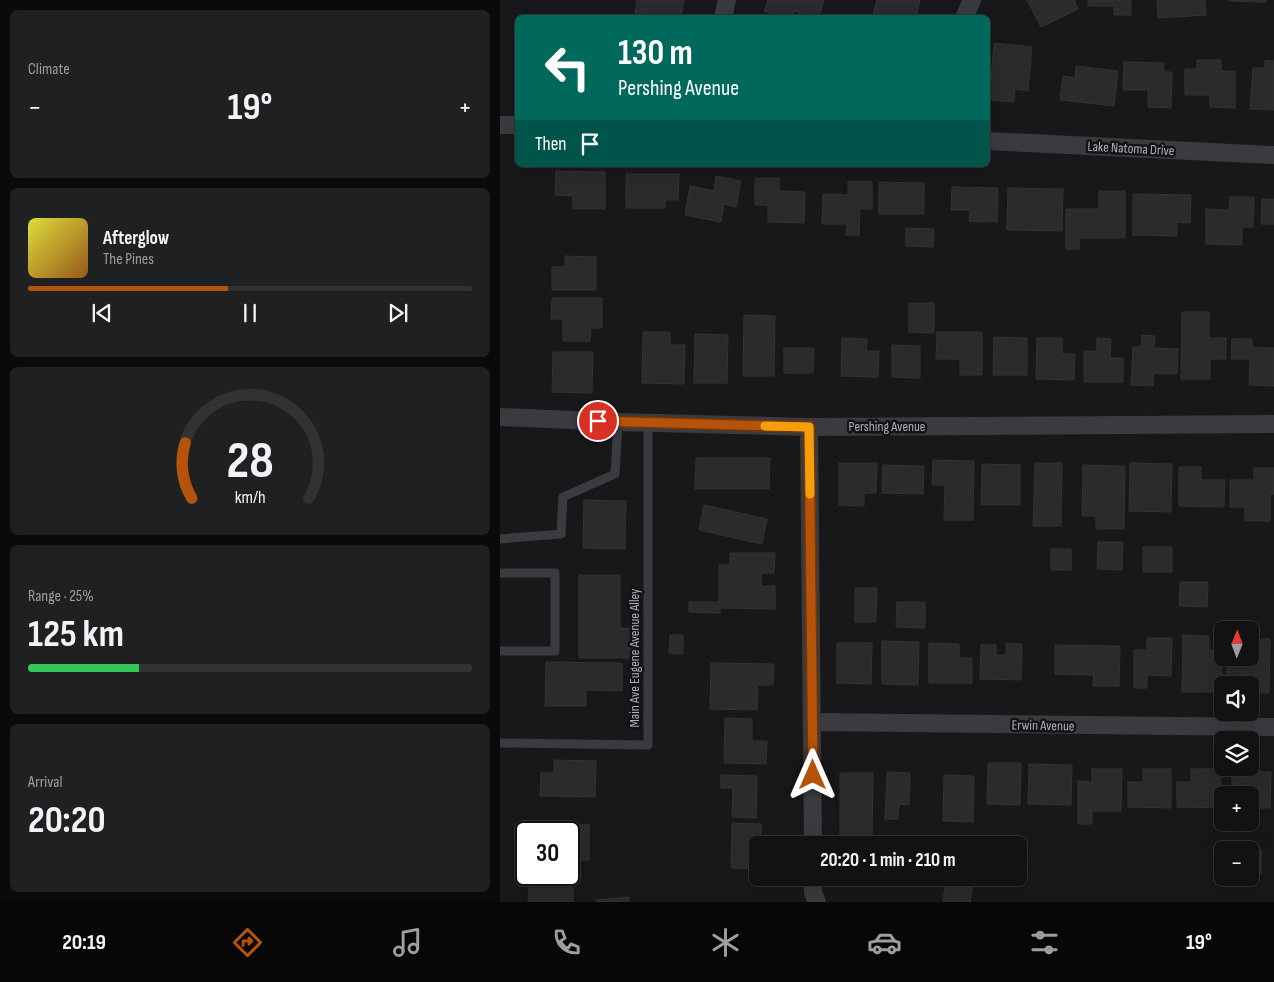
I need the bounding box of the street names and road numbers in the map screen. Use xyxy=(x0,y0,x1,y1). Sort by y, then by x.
street label: Lake Natoma Drive xyxy=(1087,138,1175,159)
street label: Pershing Avenue xyxy=(849,418,926,435)
street label: Main Ave Eugene Avenue Alley xyxy=(626,588,643,727)
street label: Erwin Avenue xyxy=(1011,716,1075,735)

